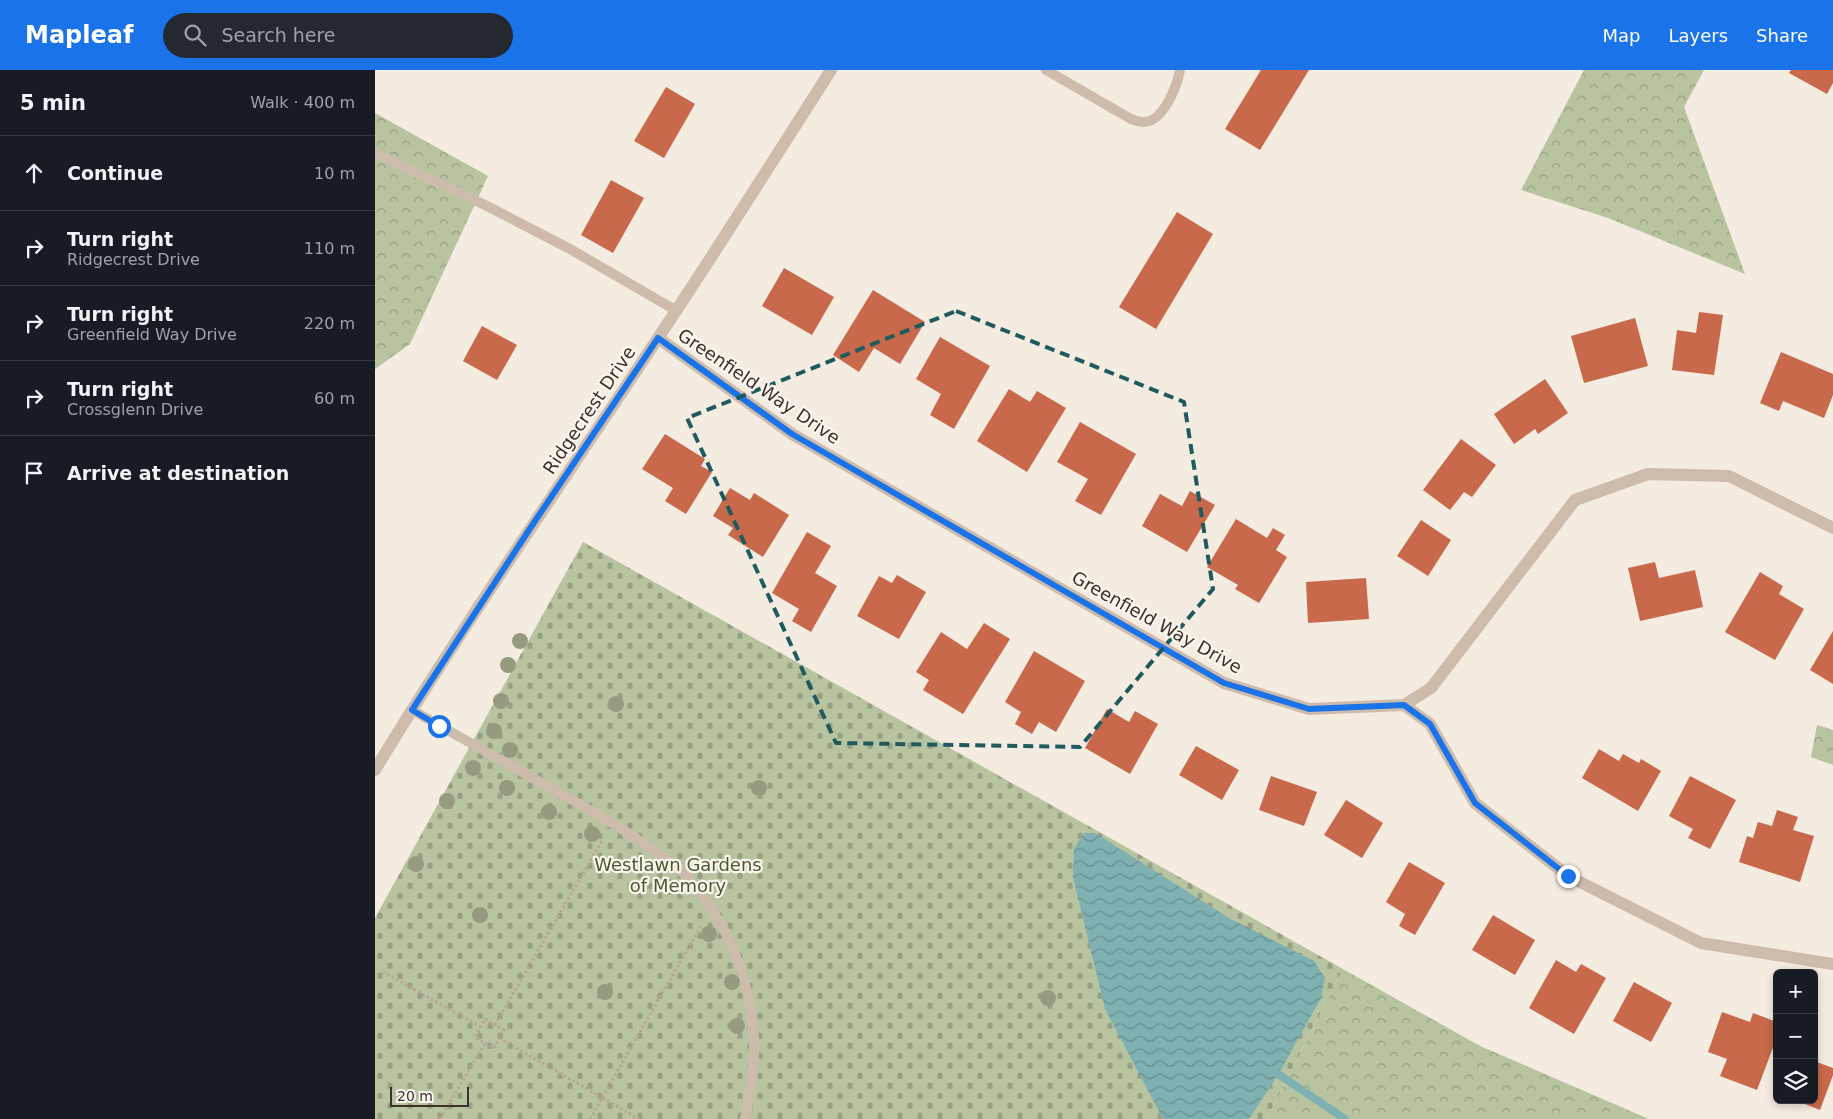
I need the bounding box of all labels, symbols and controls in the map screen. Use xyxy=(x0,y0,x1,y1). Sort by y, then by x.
search box xyxy=(163,13,513,58)
text: Mapleaf xyxy=(25,21,133,49)
icon: search xyxy=(181,21,209,49)
text: Search here xyxy=(221,24,336,46)
text: Map xyxy=(1602,25,1640,46)
text: Layers xyxy=(1668,25,1728,46)
text: Share xyxy=(1756,25,1808,46)
text: 5 min xyxy=(20,91,86,115)
text: Walk · 400 m xyxy=(250,93,355,112)
icon: ahead xyxy=(20,159,48,187)
text: Continue xyxy=(67,162,163,184)
text: 10 m xyxy=(314,164,355,183)
text: Turn right xyxy=(67,228,173,250)
icon: right xyxy=(20,234,48,262)
text: 110 m xyxy=(304,239,355,258)
text: Ridgecrest Drive xyxy=(67,250,200,269)
text: Turn right xyxy=(67,303,173,325)
icon: right xyxy=(20,309,48,337)
text: 220 m xyxy=(304,314,355,333)
street label: Greenfield Way Drive xyxy=(674,324,844,448)
text: Greenfield Way Drive xyxy=(67,325,237,344)
street label: Ridgecrest Drive xyxy=(538,342,640,478)
text: Turn right xyxy=(67,378,173,400)
icon: right xyxy=(20,384,48,412)
text: 60 m xyxy=(314,389,355,408)
text: Crossglenn Drive xyxy=(67,400,203,419)
icon: arrive xyxy=(20,459,48,487)
text: Arrive at destination xyxy=(67,462,289,484)
street label: Greenfield Way Drive xyxy=(1068,566,1246,678)
route start xyxy=(428,715,451,738)
park label: Westlawn Gardens of Memory xyxy=(594,854,762,896)
route end xyxy=(1557,865,1580,888)
map controls xyxy=(1773,969,1818,1104)
button: + xyxy=(1773,969,1818,1014)
button: − xyxy=(1773,1014,1818,1059)
button: layers xyxy=(1773,1059,1818,1104)
scale bar xyxy=(390,1084,469,1107)
text: 20 m xyxy=(397,1088,433,1104)

